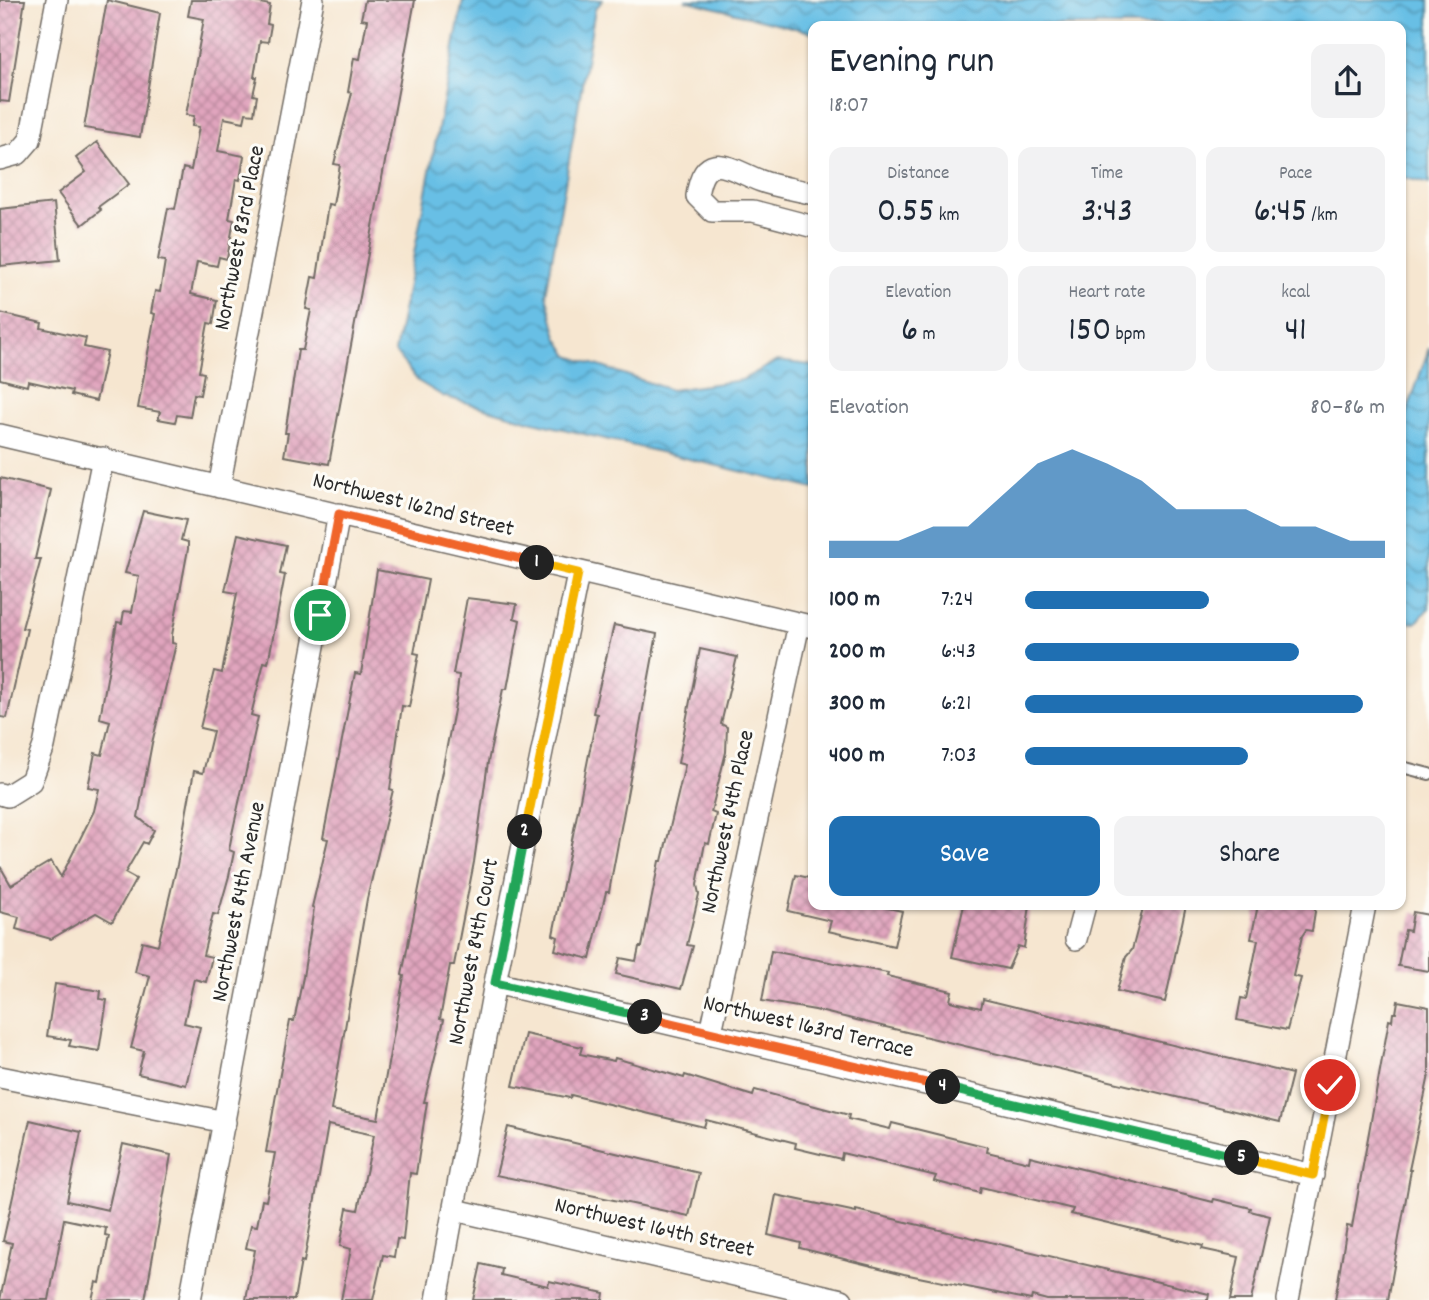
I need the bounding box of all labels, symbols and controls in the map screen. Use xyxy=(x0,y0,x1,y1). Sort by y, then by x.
text: Evening run xyxy=(829,36,994,91)
button: share xyxy=(1311,44,1385,118)
text: 18:07 xyxy=(829,90,868,123)
street label: Northwest 83rd Place xyxy=(207,143,275,333)
text: Distance xyxy=(887,161,949,188)
text: Time xyxy=(1091,161,1123,188)
text: Pace xyxy=(1279,161,1312,188)
text: 0.55 xyxy=(877,188,934,238)
text: 3:43 xyxy=(1081,188,1133,238)
text: 6:45 xyxy=(1254,188,1307,238)
text: km xyxy=(934,203,960,230)
text: /km xyxy=(1307,203,1338,230)
text: Elevation xyxy=(885,280,951,307)
text: Heart rate xyxy=(1069,280,1145,307)
text: kcal xyxy=(1281,280,1310,307)
text: 6 xyxy=(901,307,918,357)
text: 150 xyxy=(1068,307,1111,357)
text: 41 xyxy=(1285,307,1307,357)
text: m xyxy=(918,322,936,349)
text: bpm xyxy=(1111,322,1146,349)
text: Elevation xyxy=(829,392,909,425)
text: 80–86 m xyxy=(1310,392,1385,425)
street label: Northwest 162nd Street xyxy=(309,465,517,547)
pin: 1 xyxy=(520,546,554,580)
text: 1 xyxy=(534,549,539,576)
text: 100 m xyxy=(829,584,880,617)
text: 7:24 xyxy=(941,584,973,617)
pin xyxy=(290,585,350,645)
icon: arrive xyxy=(301,596,339,634)
text: 200 m xyxy=(829,636,885,669)
text: 6:43 xyxy=(941,636,976,669)
text: 300 m xyxy=(829,688,885,721)
text: 6:21 xyxy=(941,688,971,721)
street label: Northwest 84th Place xyxy=(693,727,765,917)
text: 400 m xyxy=(829,740,885,773)
text: 7:03 xyxy=(941,740,976,773)
street label: Northwest 84th Avenue xyxy=(204,799,276,1005)
pin: 2 xyxy=(508,814,542,850)
button: Save xyxy=(829,816,1100,896)
button: Share xyxy=(1114,816,1385,896)
text: 2 xyxy=(520,818,529,845)
street label: Northwest 84th Court xyxy=(441,856,509,1048)
street label: Northwest 163rd Terrace xyxy=(699,988,917,1068)
pin: 3 xyxy=(628,1000,662,1034)
text: 3 xyxy=(640,1003,649,1030)
pin xyxy=(1300,1055,1360,1115)
icon: check xyxy=(1311,1066,1349,1104)
pin: 4 xyxy=(926,1070,960,1104)
text: 4 xyxy=(939,1073,946,1100)
pin: 5 xyxy=(1224,1140,1260,1176)
text: 5 xyxy=(1237,1144,1246,1171)
street label: Northwest 164th Street xyxy=(551,1190,757,1268)

